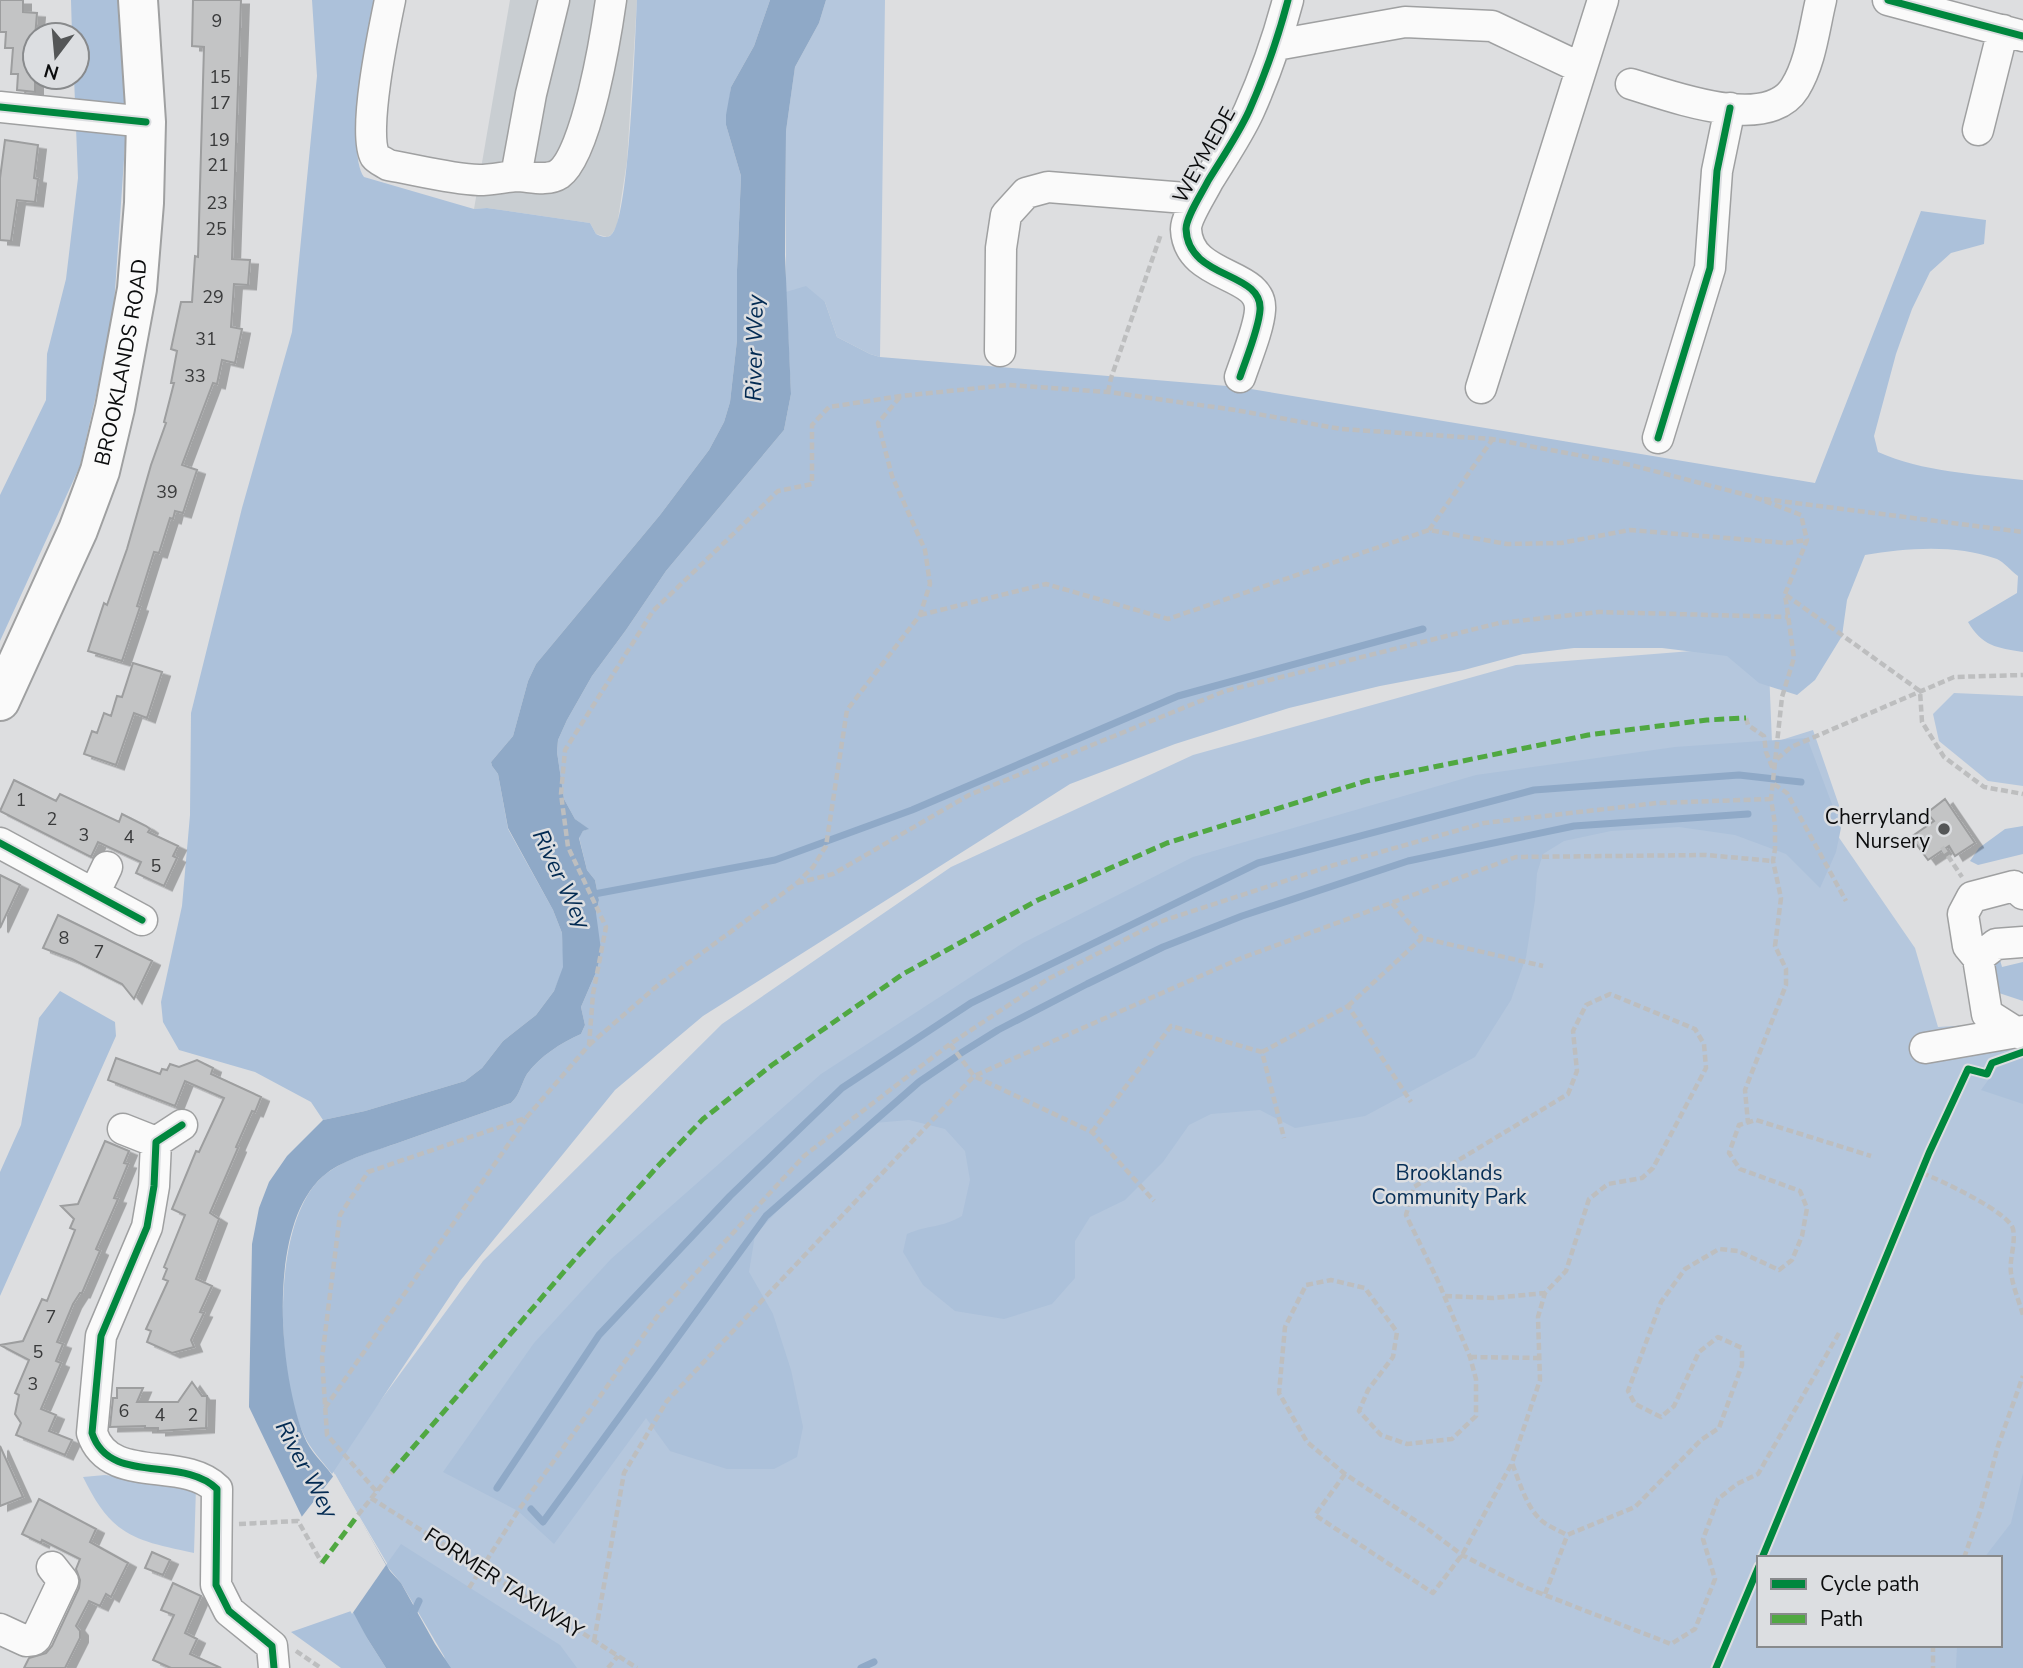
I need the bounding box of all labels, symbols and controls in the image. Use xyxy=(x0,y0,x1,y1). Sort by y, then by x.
house number: 9 xyxy=(212,9,222,33)
north arrow xyxy=(21,21,91,91)
text: N xyxy=(41,57,62,86)
house number: 15 xyxy=(209,65,231,89)
house number: 17 xyxy=(209,91,231,115)
street label: WEYMEDE xyxy=(1166,102,1242,208)
house number: 19 xyxy=(208,128,230,152)
house number: 21 xyxy=(207,153,229,177)
house number: 23 xyxy=(206,191,228,215)
house number: 25 xyxy=(205,217,227,241)
street label: BROOKLANDS ROAD xyxy=(88,258,153,468)
house number: 29 xyxy=(202,285,224,309)
water label: River Wey xyxy=(738,293,771,402)
house number: 31 xyxy=(195,327,217,351)
house number: 33 xyxy=(184,364,206,388)
house number: 39 xyxy=(156,480,178,504)
house number: 1 xyxy=(16,788,26,812)
place label: Cherryland Nursery xyxy=(1825,803,1930,855)
house number: 2 xyxy=(47,807,57,831)
marker: Cherryland Nursery xyxy=(1936,821,1952,837)
house number: 3 xyxy=(79,823,89,847)
water label: River Wey xyxy=(525,824,599,935)
house number: 4 xyxy=(124,825,135,849)
house number: 5 xyxy=(151,854,161,878)
house number: 8 xyxy=(59,926,69,950)
house number: 7 xyxy=(94,940,104,964)
park label: Brooklands Community Park xyxy=(1371,1159,1527,1211)
house number: 7 xyxy=(46,1305,56,1329)
house number: 5 xyxy=(33,1340,43,1364)
house number: 3 xyxy=(28,1372,38,1396)
house number: 6 xyxy=(119,1399,129,1423)
house number: 4 xyxy=(155,1403,166,1427)
house number: 2 xyxy=(188,1403,198,1427)
water label: River Wey xyxy=(268,1415,346,1525)
street label: FORMER TAXIWAY xyxy=(419,1521,589,1645)
legend xyxy=(1757,1556,2002,1647)
text: Cycle path xyxy=(1820,1570,1919,1598)
text: Path xyxy=(1820,1605,1863,1633)

